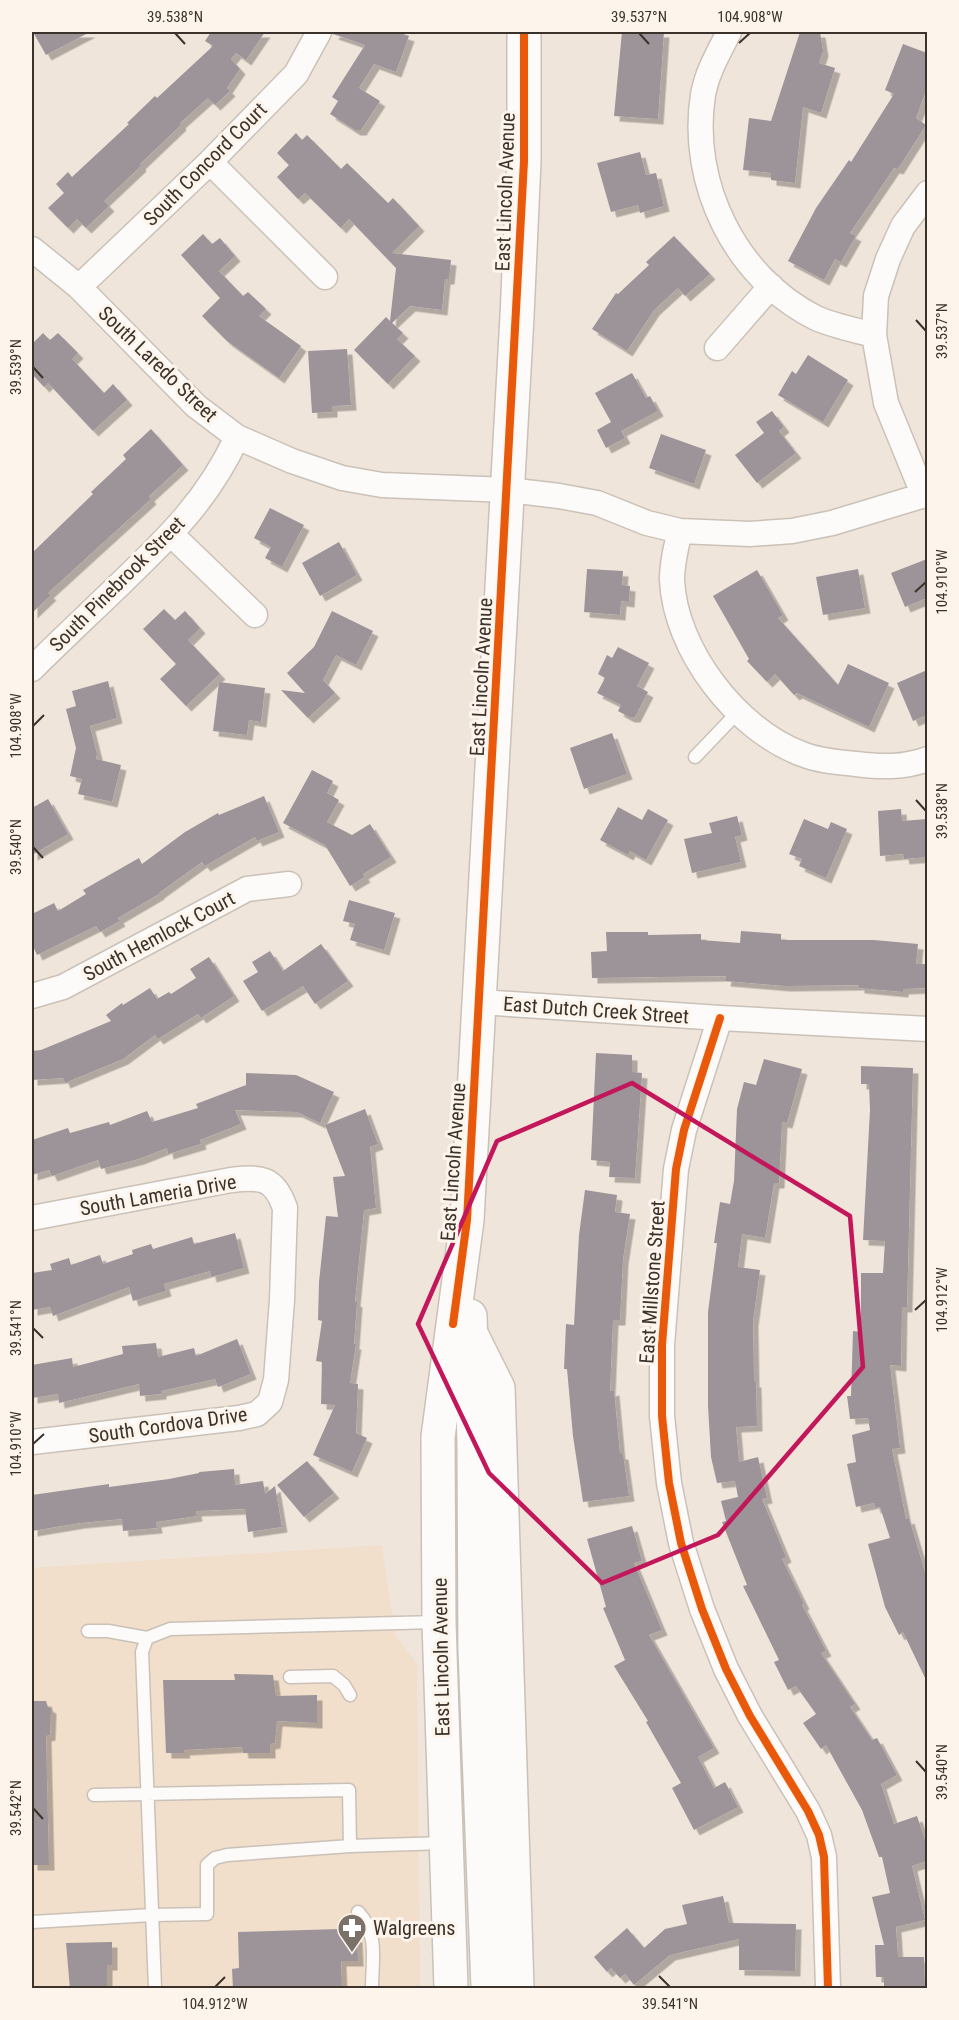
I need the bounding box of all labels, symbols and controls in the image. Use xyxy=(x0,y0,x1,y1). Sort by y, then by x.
text: 39.538°N xyxy=(147,8,203,26)
text: 39.537°N xyxy=(611,8,667,26)
text: 104.908°W xyxy=(717,8,783,26)
street label: South Concord Court xyxy=(138,97,272,231)
street label: East Lincoln Avenue xyxy=(490,112,520,272)
street label: South Laredo Street xyxy=(94,301,223,427)
text: 39.537°N xyxy=(933,303,951,359)
text: 39.539°N xyxy=(7,339,25,395)
street label: South Pinebrook Street xyxy=(44,511,190,657)
text: 104.910°W xyxy=(933,549,951,615)
street label: East Lincoln Avenue xyxy=(465,597,497,757)
text: 104.908°W xyxy=(7,693,25,759)
text: 39.538°N xyxy=(933,783,951,839)
text: 39.540°N xyxy=(7,819,25,875)
street label: South Hemlock Court xyxy=(79,886,239,986)
street label: East Dutch Creek Street xyxy=(502,992,690,1028)
street label: East Lincoln Avenue xyxy=(435,1082,471,1242)
street label: South Lameria Drive xyxy=(78,1169,238,1221)
street label: East Millstone Street xyxy=(634,1200,670,1364)
text: 104.912°W xyxy=(933,1267,951,1333)
text: 39.541°N xyxy=(7,1300,25,1356)
street label: South Cordova Drive xyxy=(87,1402,249,1448)
text: 104.910°W xyxy=(7,1411,25,1477)
street label: East Lincoln Avenue xyxy=(428,1577,454,1737)
text: 39.540°N xyxy=(933,1744,951,1800)
text: 39.542°N xyxy=(7,1780,25,1836)
pharmacy icon: Walgreens xyxy=(336,1912,368,1954)
place label: Walgreens xyxy=(373,1916,455,1940)
text: 104.912°W xyxy=(182,1995,248,2013)
text: 39.541°N xyxy=(642,1995,698,2013)

